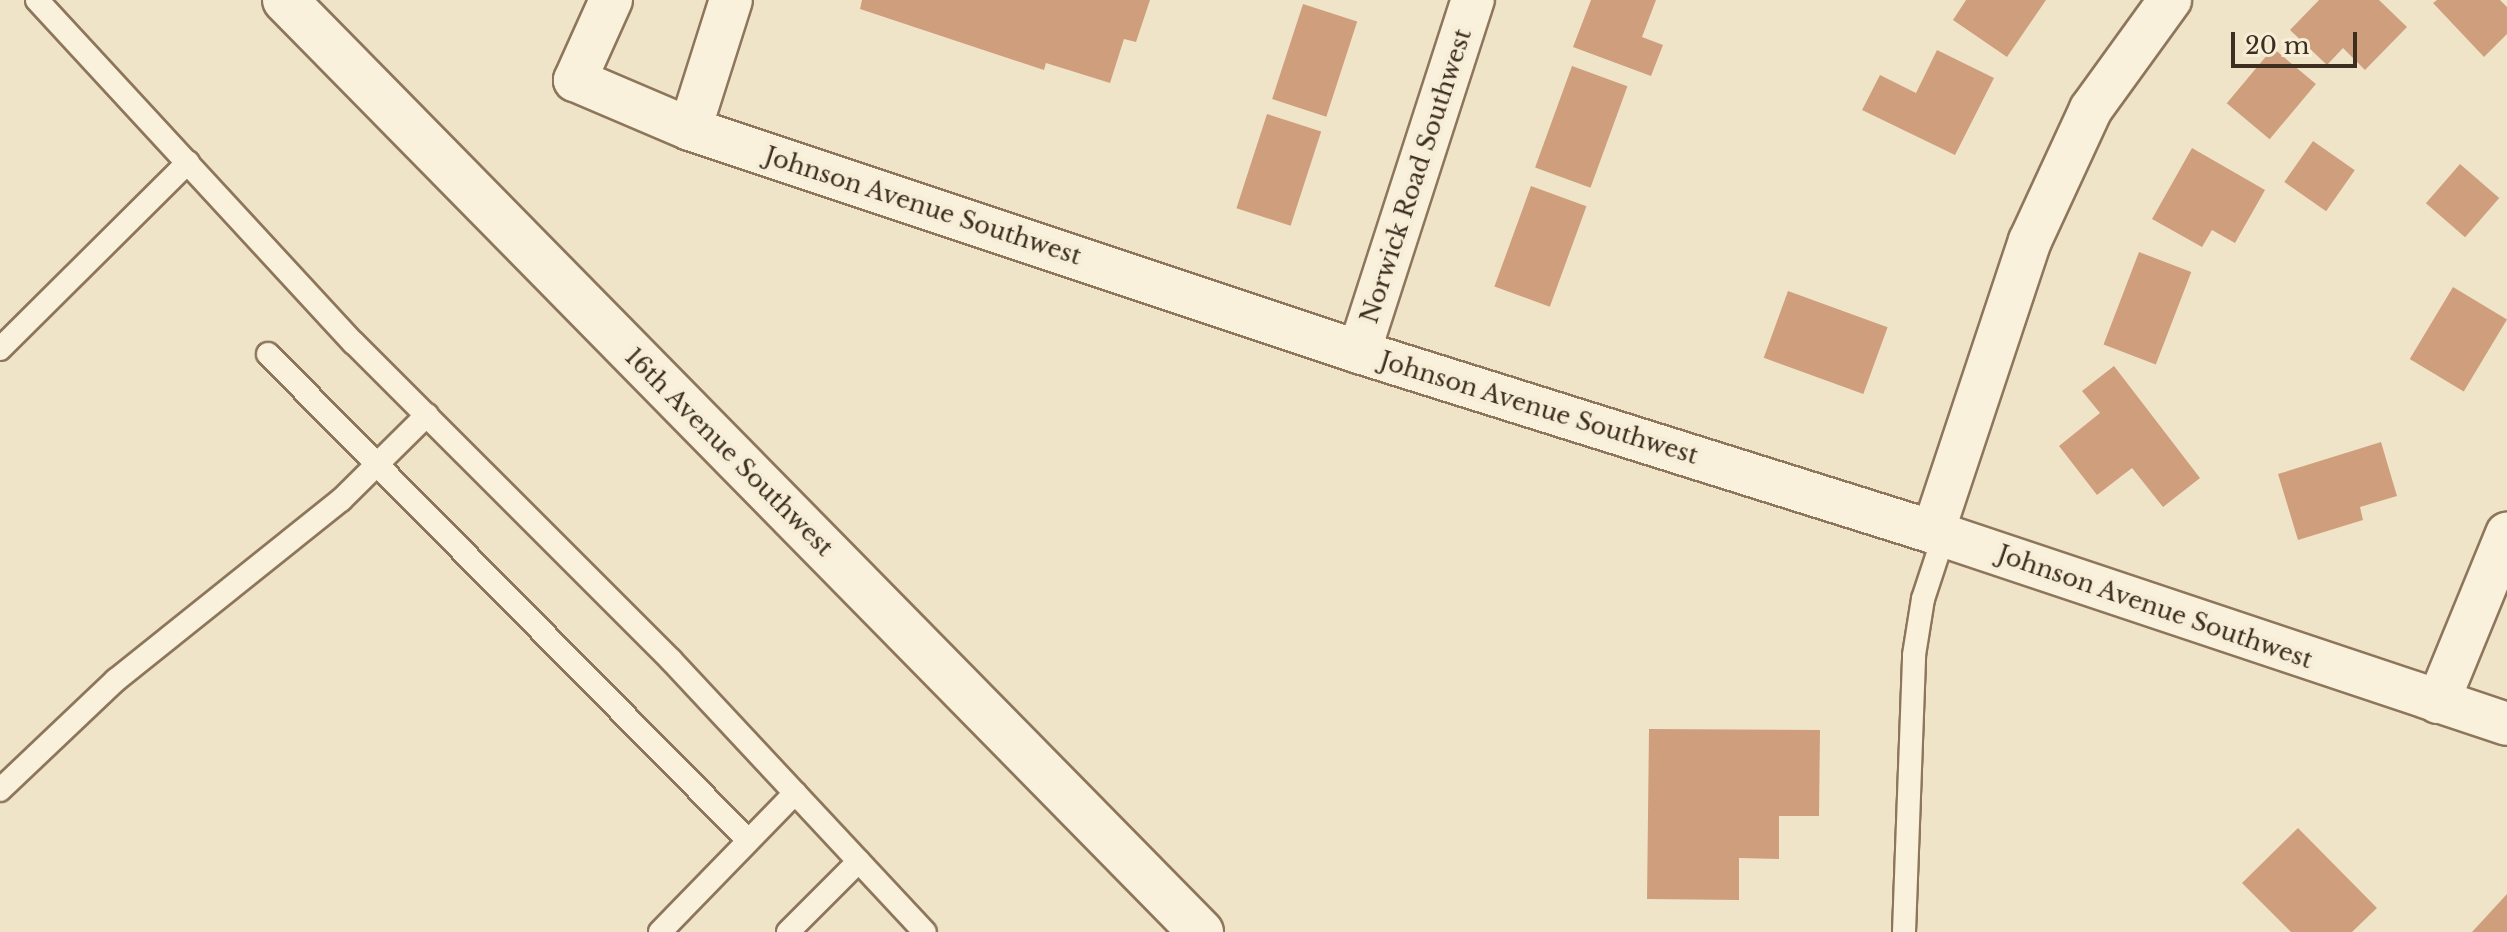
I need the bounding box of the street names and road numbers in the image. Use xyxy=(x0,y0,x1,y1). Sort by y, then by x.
street label: Norwick Road Southwest xyxy=(1355,25,1477,327)
street label: Johnson Avenue Southwest xyxy=(761,141,1085,271)
street label: 16th Avenue Southwest xyxy=(619,342,839,562)
street label: Johnson Avenue Southwest xyxy=(1376,346,1702,470)
street label: Johnson Avenue Southwest xyxy=(1993,539,2317,675)

